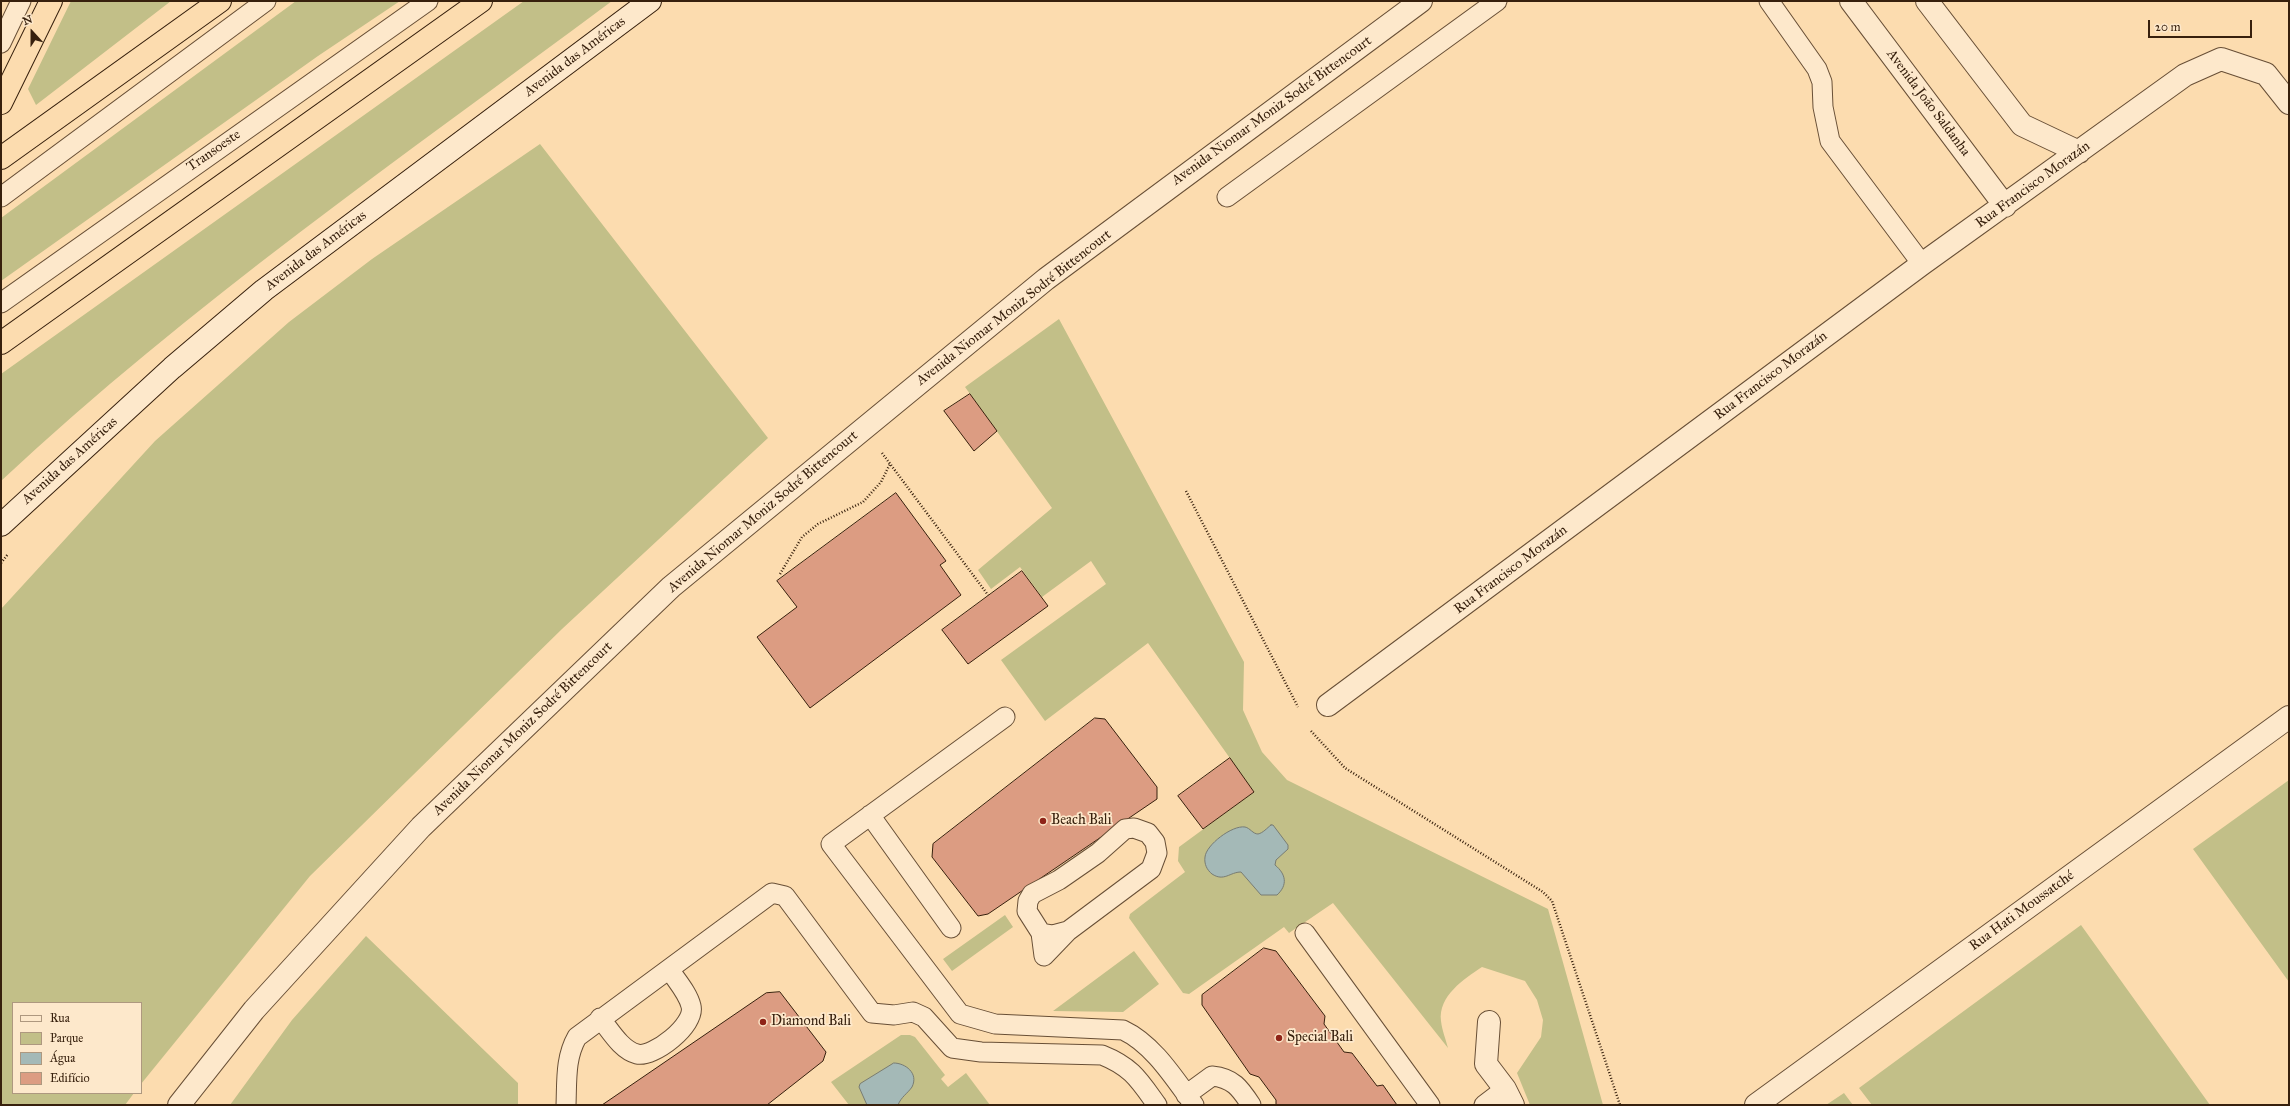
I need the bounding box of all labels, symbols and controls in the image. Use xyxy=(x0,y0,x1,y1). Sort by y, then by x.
north arrow xyxy=(12,12,52,52)
scale bar xyxy=(2150,12,2254,38)
text: N xyxy=(21,13,34,28)
street label: Avenida das Américas xyxy=(521,13,629,101)
text: 20 m xyxy=(2155,20,2181,34)
street label: Avenida Niomar Moniz Sodré Bittencourt xyxy=(1169,33,1375,189)
street label: Avenida João Saldanha xyxy=(1882,46,1974,160)
street label: Transoeste xyxy=(184,126,244,176)
street label: Rua Francisco Morazán xyxy=(1973,138,2093,232)
street label: Avenida das Américas xyxy=(262,207,370,295)
street label: Avenida Niomar Moniz Sodré Bittencourt xyxy=(913,227,1115,389)
street label: Rua Francisco Morazán xyxy=(1711,328,1831,424)
street label: Avenida das Américas xyxy=(19,414,121,508)
street label: Avenida Niomar Moniz Sodré Bittencourt xyxy=(665,428,861,596)
street label: Rua Francisco Morazán xyxy=(1451,522,1571,618)
street label: Avenida Niomar Moniz Sodré Bittencourt xyxy=(430,639,616,819)
place label: Beach Bali xyxy=(1051,813,1112,829)
marker: Beach Bali xyxy=(1038,816,1048,826)
street label: Rua Hati Moussatché xyxy=(1966,867,2078,955)
legend xyxy=(12,1002,142,1094)
text: Rua xyxy=(50,1011,70,1025)
place label: Diamond Bali xyxy=(771,1014,851,1030)
marker: Diamond Bali xyxy=(758,1017,768,1027)
place label: Special Bali xyxy=(1287,1030,1353,1046)
text: Parque xyxy=(50,1031,83,1045)
marker: Special Bali xyxy=(1274,1033,1284,1043)
text: Água xyxy=(50,1051,75,1065)
text: Edifício xyxy=(50,1071,90,1085)

